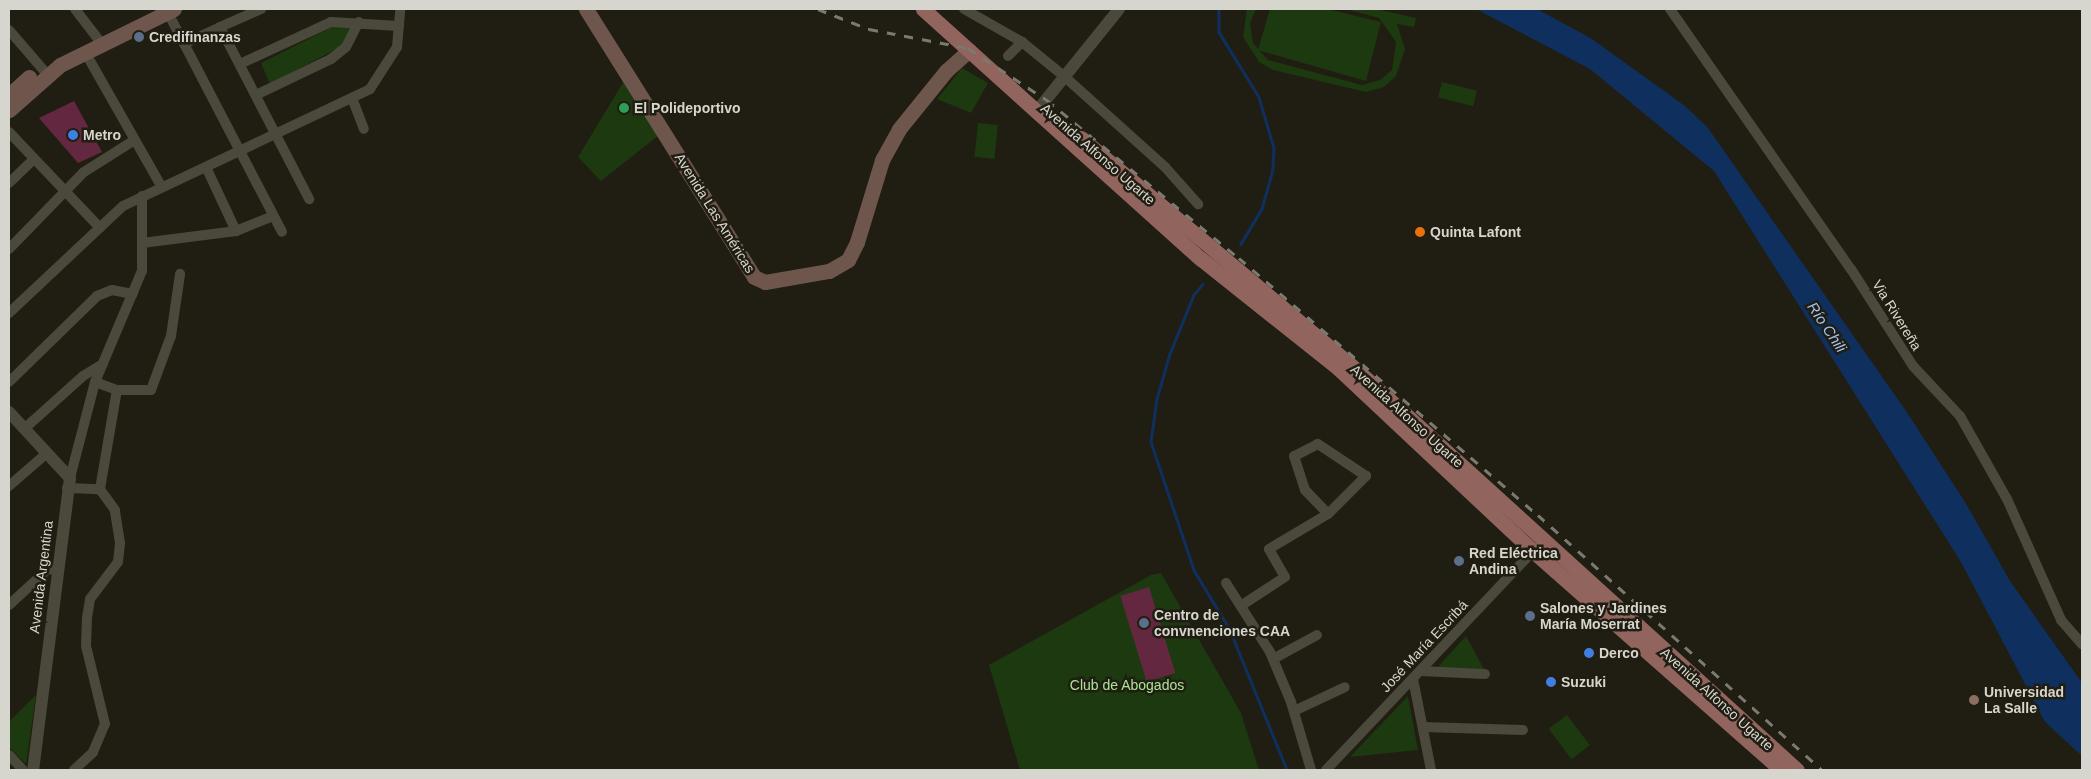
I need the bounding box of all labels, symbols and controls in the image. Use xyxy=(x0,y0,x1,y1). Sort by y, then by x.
place label: Credifinanzas xyxy=(149,29,241,45)
marker: Credifinanzas xyxy=(133,31,145,43)
street label: Avenida Alfonso Ugarte xyxy=(1037,99,1159,209)
place label: El Polideportivo xyxy=(634,100,741,116)
marker: El Polideportivo xyxy=(618,102,630,114)
place label: Metro xyxy=(83,127,121,143)
marker: Metro xyxy=(67,129,79,141)
street label: Avenida Las Américas xyxy=(671,150,759,276)
place label: Quinta Lafont xyxy=(1430,224,1521,240)
marker: Quinta Lafont xyxy=(1414,226,1426,238)
street label: Via Rivereña xyxy=(1869,277,1925,353)
water label: Río Chili xyxy=(1804,298,1850,356)
street label: Avenida Alfonso Ugarte xyxy=(1347,361,1467,471)
street label: Avenida Argentina xyxy=(26,519,56,635)
place label: Red Eléctrica Andina xyxy=(1469,545,1558,578)
marker: Red Eléctrica Andina xyxy=(1453,555,1465,567)
street label: José María Escribá xyxy=(1377,596,1471,696)
place label: Salones y Jardines María Moserrat xyxy=(1540,600,1667,632)
place label: Centro de convnenciones CAA xyxy=(1154,607,1290,640)
marker: Salones y Jardines María Moserrat xyxy=(1524,610,1536,622)
marker: Centro de convnenciones CAA xyxy=(1138,617,1150,629)
street label: Avenida Alfonso Ugarte xyxy=(1657,644,1777,754)
place label: Derco xyxy=(1599,645,1639,661)
marker: Derco xyxy=(1583,647,1595,659)
place label: Suzuki xyxy=(1561,674,1606,690)
marker: Suzuki xyxy=(1545,676,1557,688)
park label: Club de Abogados xyxy=(1069,677,1185,693)
place label: Universidad La Salle xyxy=(1984,684,2064,716)
marker: Universidad La Salle xyxy=(1968,694,1980,706)

